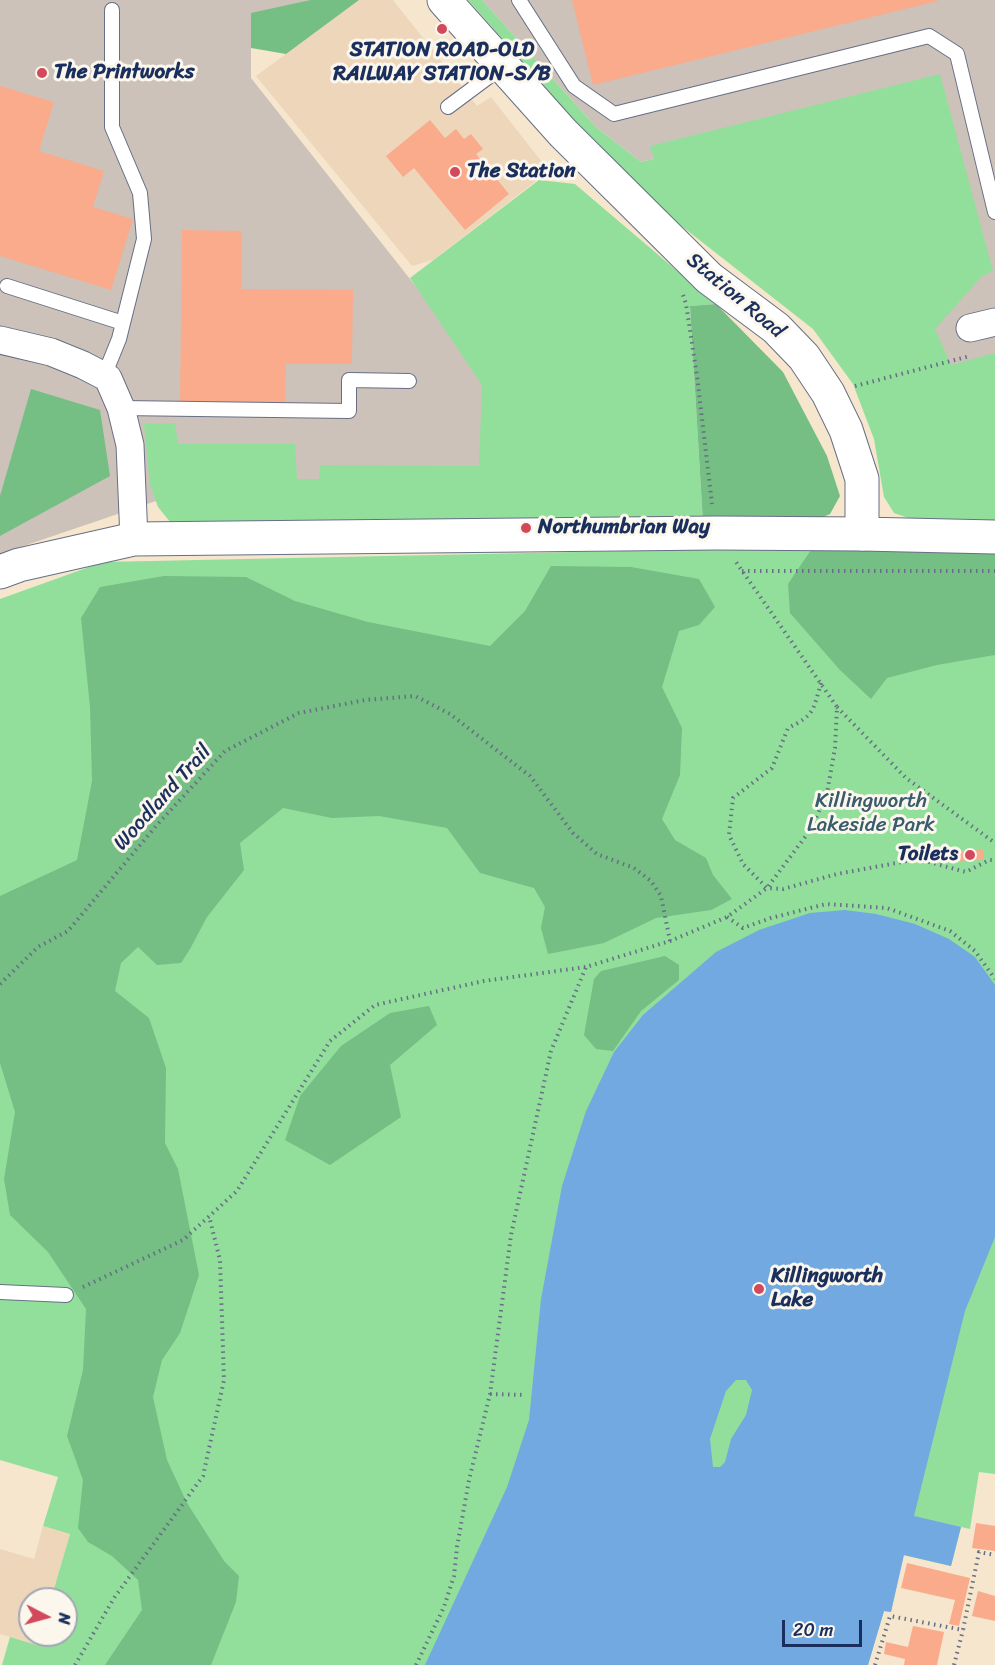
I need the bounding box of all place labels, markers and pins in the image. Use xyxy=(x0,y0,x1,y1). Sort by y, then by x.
marker: STATION ROAD-OLD RAILWAY STATION-S/B xyxy=(435,22,449,36)
place label: STATION ROAD-OLD RAILWAY STATION-S/B xyxy=(333,38,551,88)
place label: The Printworks xyxy=(54,60,194,86)
marker: The Printworks xyxy=(35,66,49,80)
place label: The Station xyxy=(467,159,576,185)
marker: The Station xyxy=(448,165,462,179)
place label: Northumbrian Way xyxy=(538,515,710,541)
marker: Northumbrian Way xyxy=(519,521,533,535)
place label: Toilets xyxy=(898,842,958,868)
marker: Toilets xyxy=(963,848,977,862)
place label: Killingworth Lake xyxy=(771,1264,883,1314)
marker: Killingworth Lake xyxy=(752,1282,766,1296)

